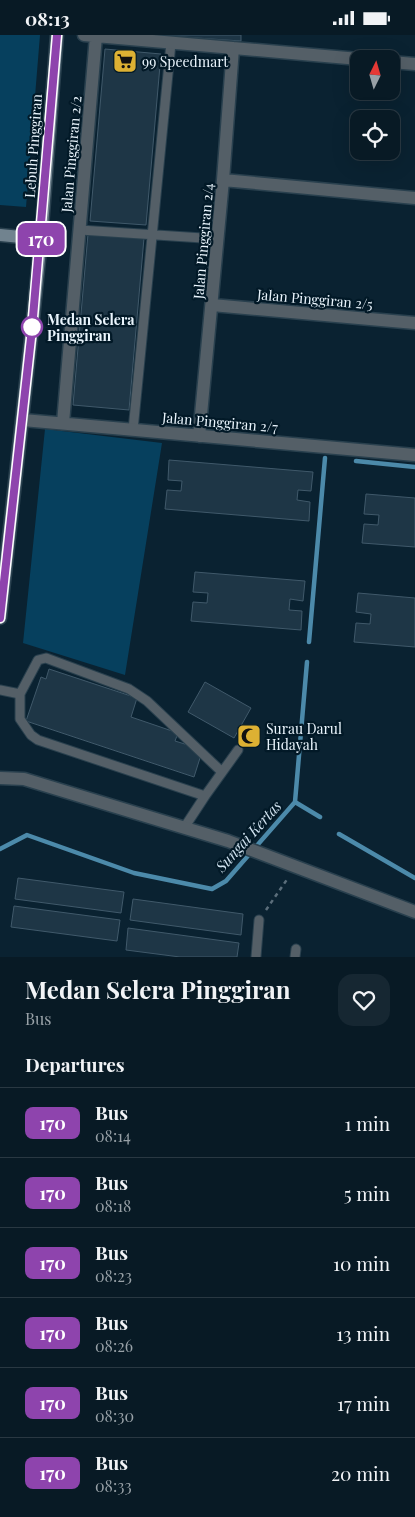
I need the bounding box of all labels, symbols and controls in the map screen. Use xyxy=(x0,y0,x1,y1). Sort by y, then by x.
text: 08:13 xyxy=(25,5,70,31)
supermarket icon: 99 Speedmart xyxy=(112,48,138,74)
north arrow xyxy=(350,50,400,100)
map controls xyxy=(350,50,400,160)
place label: 99 Speedmart xyxy=(142,52,229,71)
street label: Lebuh Pinggiran xyxy=(20,93,46,199)
street label: Jalan Pinggiran 2/2 xyxy=(56,95,86,214)
button: locate xyxy=(350,110,400,160)
street label: Jalan Pinggiran 2/4 xyxy=(188,182,218,301)
line badge: 170 xyxy=(12,223,70,255)
text: 170 xyxy=(28,227,54,251)
street label: Jalan Pinggiran 2/5 xyxy=(255,284,374,314)
place label: Medan Selera Pinggiran xyxy=(47,310,135,345)
marker: Medan Selera Pinggiran xyxy=(21,316,43,338)
street label: Jalan Pinggiran 2/7 xyxy=(160,407,279,437)
place label: Surau Darul Hidayah xyxy=(266,719,342,754)
mosque icon: Surau Darul Hidayah xyxy=(236,723,262,749)
water label: Sungai Kertas xyxy=(210,796,286,877)
text: Medan Selera Pinggiran xyxy=(25,973,290,1005)
button: heart xyxy=(338,974,390,1026)
text: Bus xyxy=(25,1008,51,1029)
text: Departures xyxy=(25,1051,125,1077)
text: Bus xyxy=(95,1099,128,1125)
text: 1 min xyxy=(344,1110,390,1136)
text: 170 xyxy=(39,1111,66,1135)
text: 08:14 xyxy=(95,1125,131,1146)
text: Bus xyxy=(95,1169,128,1195)
text: 5 min xyxy=(344,1180,390,1206)
text: 170 xyxy=(39,1181,66,1205)
text: 08:18 xyxy=(95,1195,131,1216)
text: Bus xyxy=(95,1239,128,1265)
text: 10 min xyxy=(333,1250,390,1276)
text: 170 xyxy=(39,1251,66,1275)
text: 08:23 xyxy=(95,1265,132,1286)
text: Bus xyxy=(95,1309,128,1335)
text: 13 min xyxy=(336,1320,390,1346)
text: 170 xyxy=(39,1321,66,1345)
text: 08:26 xyxy=(95,1335,133,1356)
text: Bus xyxy=(95,1379,128,1405)
text: 17 min xyxy=(337,1390,390,1416)
text: 170 xyxy=(39,1391,66,1415)
text: 08:30 xyxy=(95,1405,134,1426)
text: Bus xyxy=(95,1449,128,1475)
text: 20 min xyxy=(331,1460,390,1486)
text: 170 xyxy=(39,1461,66,1485)
text: 08:33 xyxy=(95,1475,132,1496)

